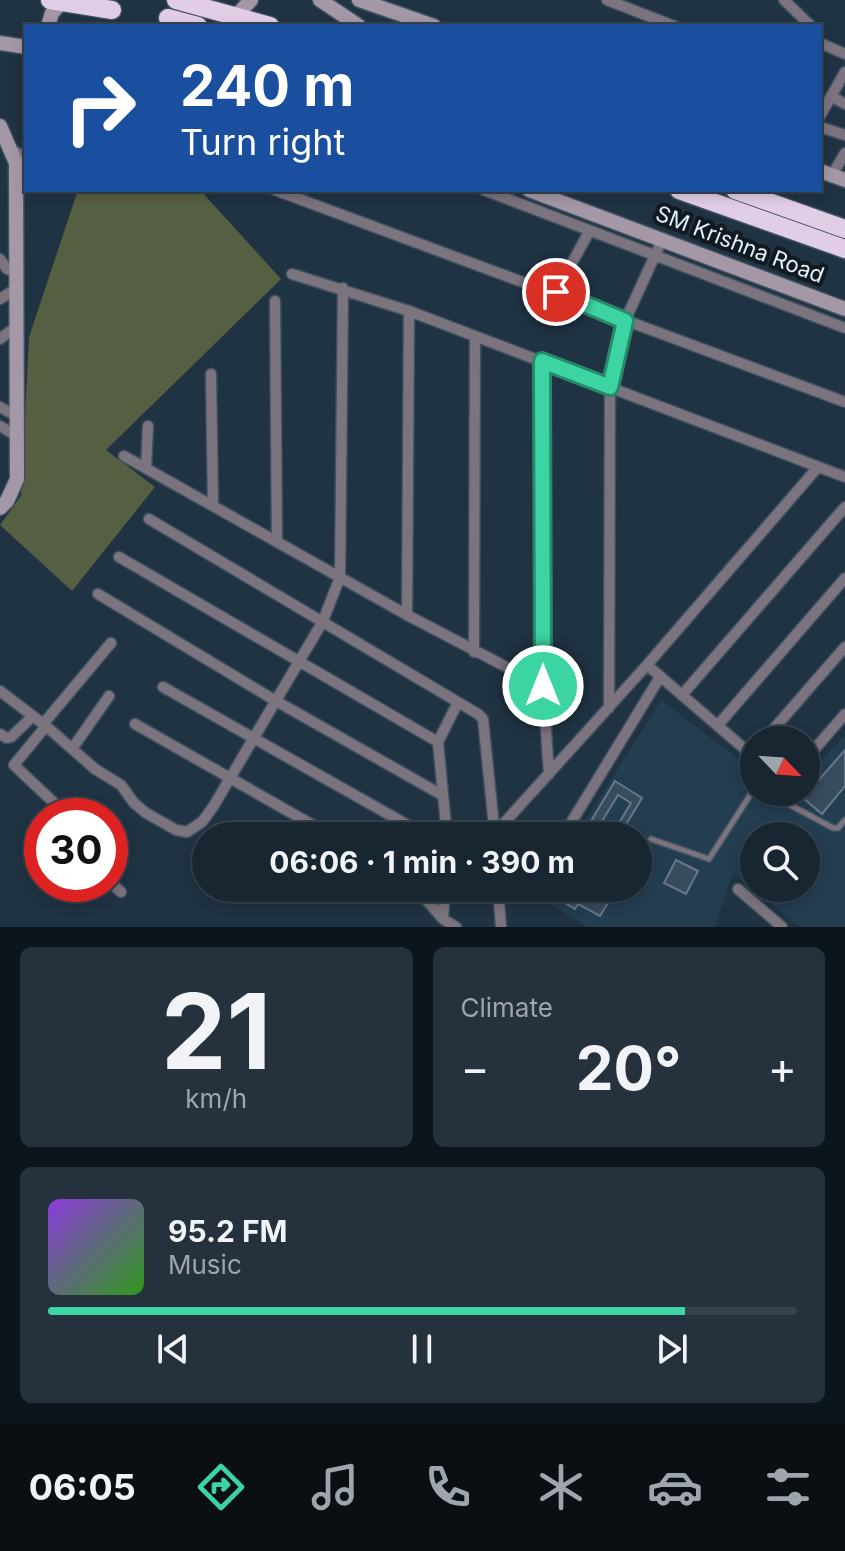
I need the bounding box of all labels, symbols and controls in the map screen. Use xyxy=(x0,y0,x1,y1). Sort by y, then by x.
text: 240 m xyxy=(180,52,354,120)
icon: right xyxy=(48,56,152,160)
text: Turn right xyxy=(180,120,345,164)
street label: SM Krishna Road xyxy=(652,200,828,288)
pin xyxy=(522,258,590,326)
icon: arrive xyxy=(534,270,578,314)
position arrow xyxy=(501,644,585,728)
north arrow xyxy=(740,726,820,806)
map controls xyxy=(740,726,820,902)
speed limit sign: 30 xyxy=(24,798,128,902)
button: search xyxy=(740,822,820,902)
text: 06:06 · 1 min · 390 m xyxy=(269,844,575,880)
text: 21 xyxy=(161,968,271,1094)
text: Climate xyxy=(461,992,553,1023)
text: 20° xyxy=(576,1032,682,1104)
text: − xyxy=(461,1041,490,1095)
text: + xyxy=(768,1041,797,1095)
text: km/h xyxy=(185,1083,247,1114)
text: 95.2 FM xyxy=(168,1213,288,1249)
text: Music xyxy=(168,1249,242,1280)
icon: previous xyxy=(151,1327,195,1371)
icon: pause xyxy=(400,1327,444,1371)
icon: next xyxy=(650,1327,694,1371)
icon: directions xyxy=(193,1459,249,1515)
icon: music xyxy=(307,1459,363,1515)
icon: phone xyxy=(420,1459,476,1515)
icon: climate xyxy=(533,1459,589,1515)
icon: car xyxy=(647,1459,703,1515)
icon: filters xyxy=(760,1459,816,1515)
text: 06:05 xyxy=(29,1465,136,1509)

